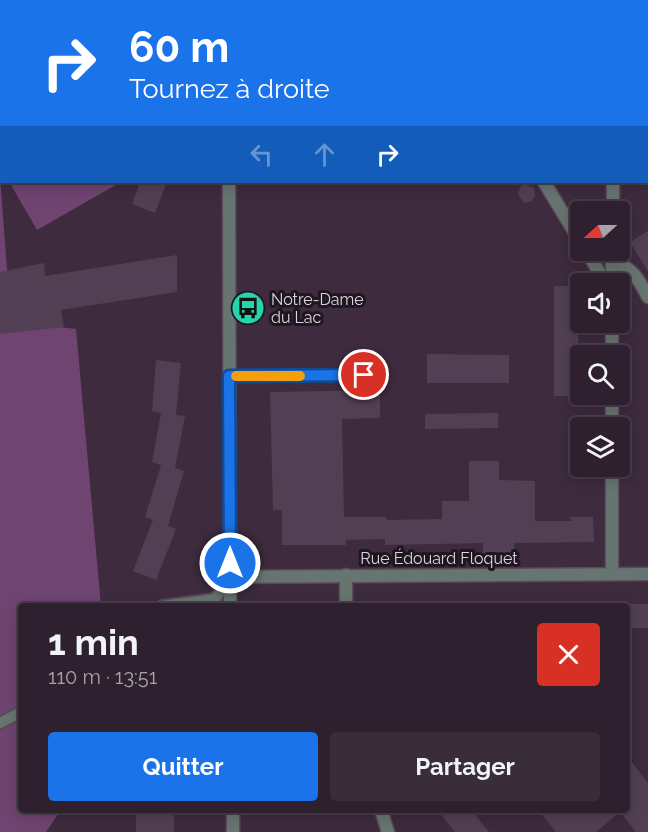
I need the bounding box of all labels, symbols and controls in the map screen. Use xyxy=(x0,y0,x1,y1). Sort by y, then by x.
text: 60 m xyxy=(129,23,229,72)
icon: right xyxy=(30,24,108,102)
text: Tournez à droite xyxy=(129,73,330,104)
icon: left xyxy=(245,138,278,171)
icon: ahead xyxy=(308,138,341,171)
icon: right xyxy=(371,138,404,171)
north arrow xyxy=(570,201,630,261)
map controls xyxy=(570,201,630,477)
button: sound xyxy=(570,273,630,333)
bus stop icon: Notre-Dame du Lac xyxy=(230,290,266,326)
place label: Notre-Dame du Lac xyxy=(271,290,364,327)
button: search xyxy=(570,345,630,405)
pin xyxy=(338,349,389,400)
icon: arrive xyxy=(347,358,380,391)
button: layers xyxy=(570,417,630,477)
position arrow xyxy=(198,531,262,595)
street label: Rue Édouard Floquet xyxy=(360,548,518,568)
text: 1 min xyxy=(48,621,139,663)
button: close xyxy=(537,623,600,686)
text: 110 m · 13:51 xyxy=(48,665,157,689)
button: Quitter xyxy=(48,732,318,801)
button: Partager xyxy=(330,732,600,801)

